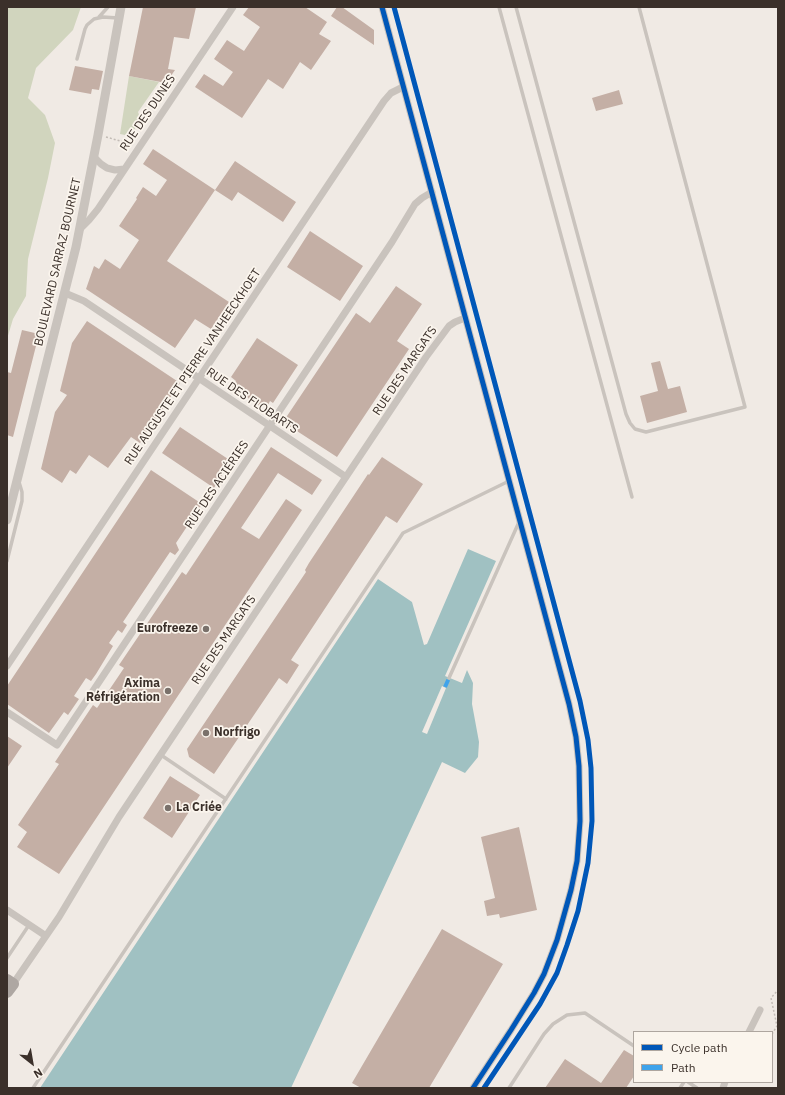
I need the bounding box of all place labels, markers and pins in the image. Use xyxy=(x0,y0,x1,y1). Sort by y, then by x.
place label: Eurofreeze xyxy=(137,622,198,636)
marker: Eurofreeze xyxy=(201,624,211,634)
place label: Axima Réfrigération xyxy=(86,677,160,705)
marker: Axima Réfrigération xyxy=(163,686,173,696)
place label: Norfrigo xyxy=(214,726,260,740)
marker: Norfrigo xyxy=(201,728,211,738)
place label: La Criée xyxy=(176,801,222,815)
marker: La Criée xyxy=(163,803,173,813)

